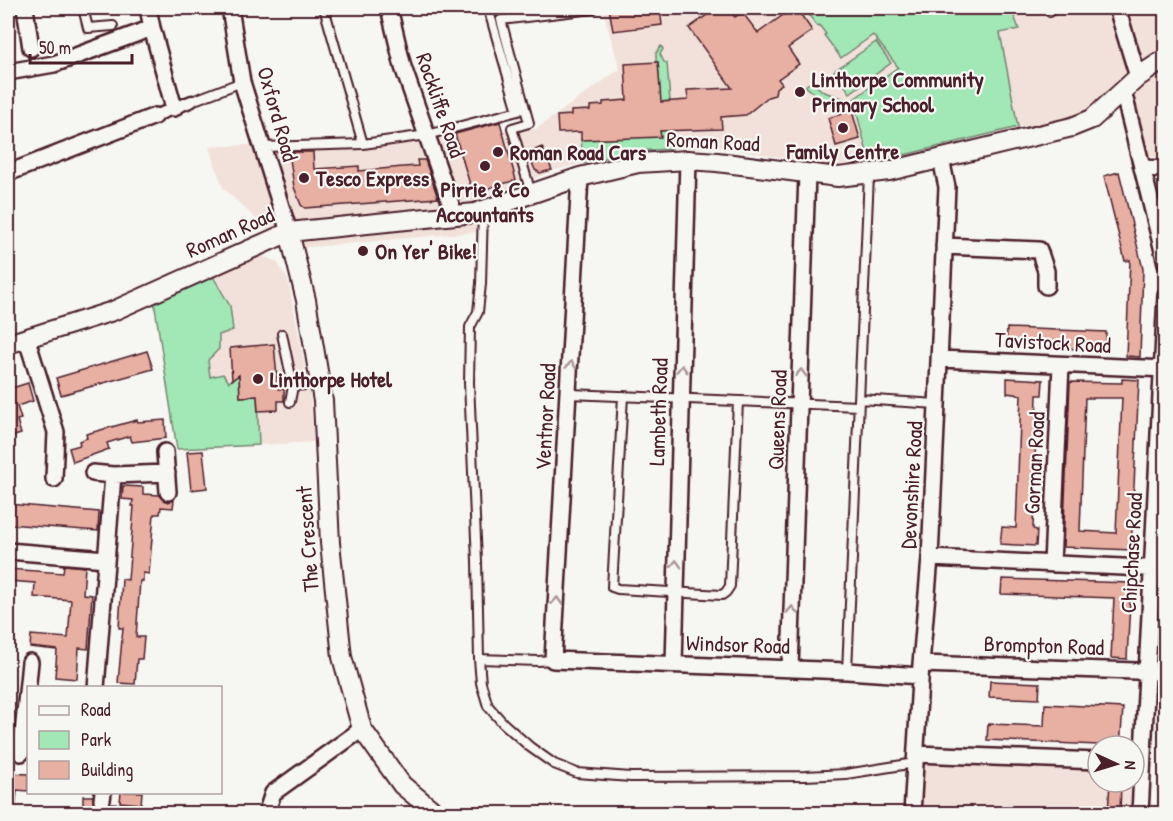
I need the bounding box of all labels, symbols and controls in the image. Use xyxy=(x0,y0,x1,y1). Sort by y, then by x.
scale bar xyxy=(30,27,132,65)
text: 50 m xyxy=(39,35,71,60)
street label: Rockliffe Road xyxy=(409,49,473,162)
street label: Oxford Road xyxy=(250,63,306,165)
place label: Linthorpe Community Primary School xyxy=(812,64,985,120)
marker: Linthorpe Community Primary School xyxy=(793,85,807,99)
marker: Family Centre xyxy=(836,121,850,135)
street label: Roman Road xyxy=(666,124,761,158)
place label: Family Centre xyxy=(786,136,900,167)
place label: Roman Road Cars xyxy=(510,137,647,167)
marker: Roman Road Cars xyxy=(491,145,505,159)
marker: Pirrie & Co Accountants xyxy=(478,159,492,173)
place label: Tesco Express xyxy=(315,163,430,194)
marker: Tesco Express xyxy=(297,171,311,185)
place label: Pirrie & Co Accountants xyxy=(436,174,534,229)
street label: Roman Road xyxy=(181,199,279,265)
place label: On Yer' Bike! xyxy=(375,236,477,266)
marker: On Yer' Bike! xyxy=(356,244,370,258)
street label: Tavistock Road xyxy=(994,324,1112,360)
street label: Lambeth Road xyxy=(641,357,675,466)
one-way arrow xyxy=(565,360,578,369)
street label: Ventnor Road xyxy=(527,362,563,471)
place label: Linthorpe Hotel xyxy=(270,364,393,395)
one-way arrow xyxy=(676,364,688,373)
street label: Queens Road xyxy=(760,369,794,471)
one-way arrow xyxy=(795,369,808,378)
marker: Linthorpe Hotel xyxy=(251,372,265,386)
street label: Gorman Road xyxy=(1016,411,1052,515)
street label: Devonshire Road xyxy=(893,420,929,550)
street label: The Crescent xyxy=(288,485,326,593)
street label: Chipchase Road xyxy=(1113,492,1149,614)
one-way arrow xyxy=(670,559,683,568)
one-way arrow xyxy=(550,597,563,606)
one-way arrow xyxy=(786,606,799,615)
street label: Windsor Road xyxy=(686,627,791,661)
street label: Brompton Road xyxy=(983,628,1105,662)
legend xyxy=(27,686,222,794)
text: Road xyxy=(81,697,111,722)
text: Park xyxy=(81,727,112,752)
north arrow xyxy=(1086,734,1146,794)
text: Building xyxy=(81,757,133,782)
text: N xyxy=(1120,760,1142,771)

